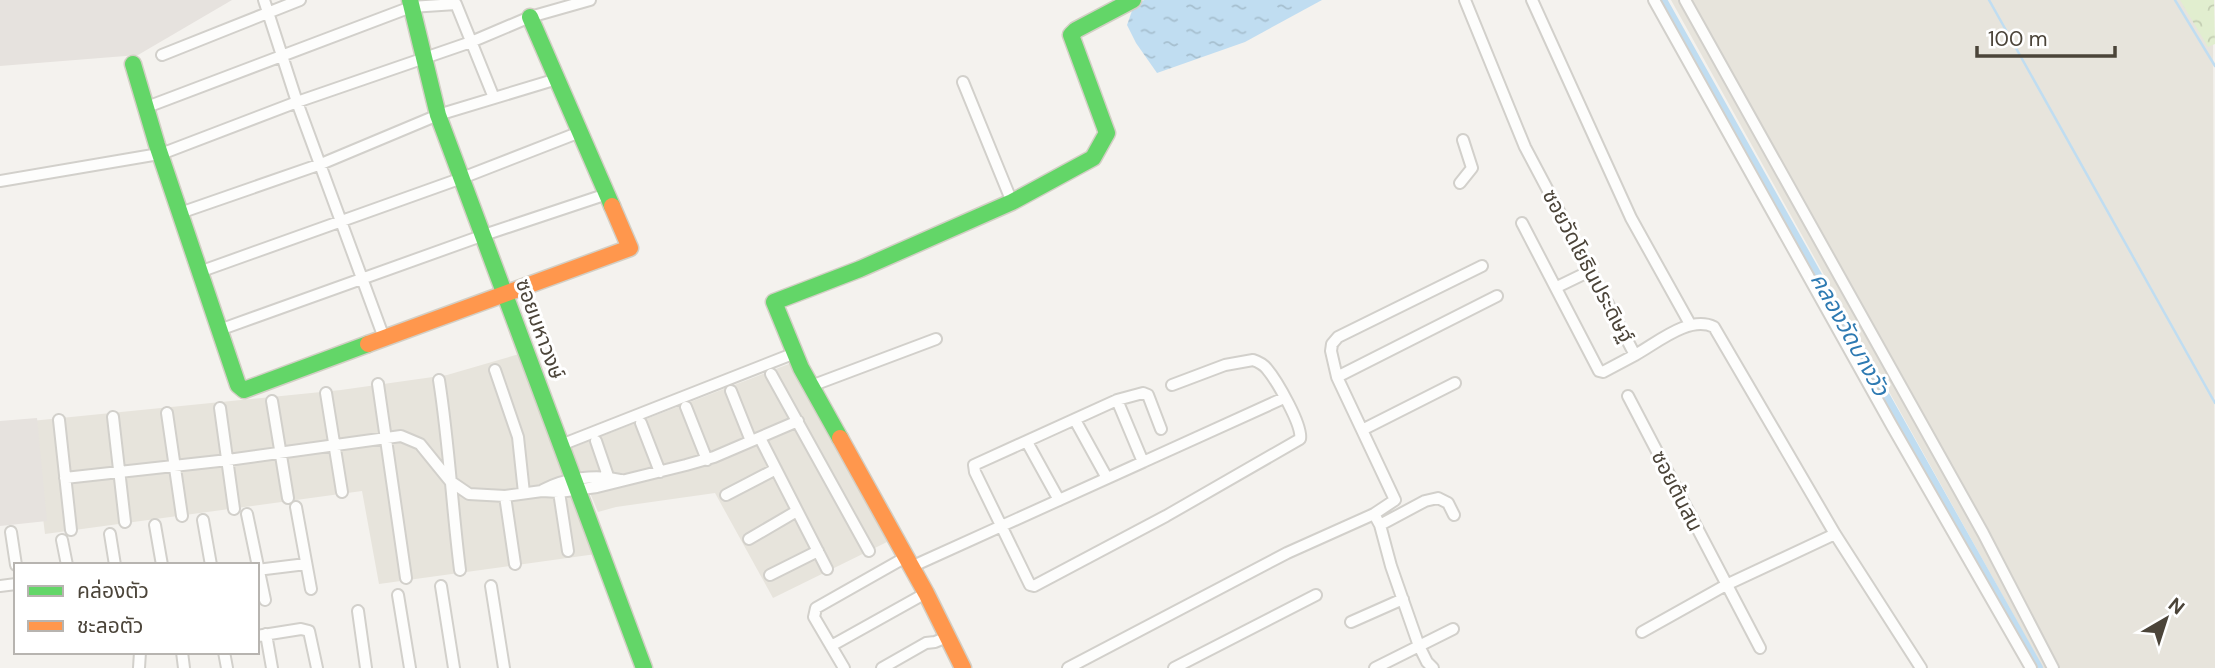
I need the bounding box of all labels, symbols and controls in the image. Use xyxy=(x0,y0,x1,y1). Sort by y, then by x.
scale bar xyxy=(1977,14,2115,58)
text: 100 m xyxy=(1988,25,2048,53)
street label: ซอยวัดโยธินประดิษฐ์ xyxy=(1536,184,1640,348)
water label: คลองวัดบางวัว xyxy=(1804,267,1897,402)
street label: ซอยมหาวงษ์ xyxy=(509,275,571,383)
street label: ซอยต้นสน xyxy=(1645,446,1709,536)
legend xyxy=(14,563,259,654)
text: คล่องตัว xyxy=(77,577,149,605)
north arrow xyxy=(2131,584,2201,654)
text: N xyxy=(2163,592,2190,620)
text: ชะลอตัว xyxy=(77,612,143,640)

